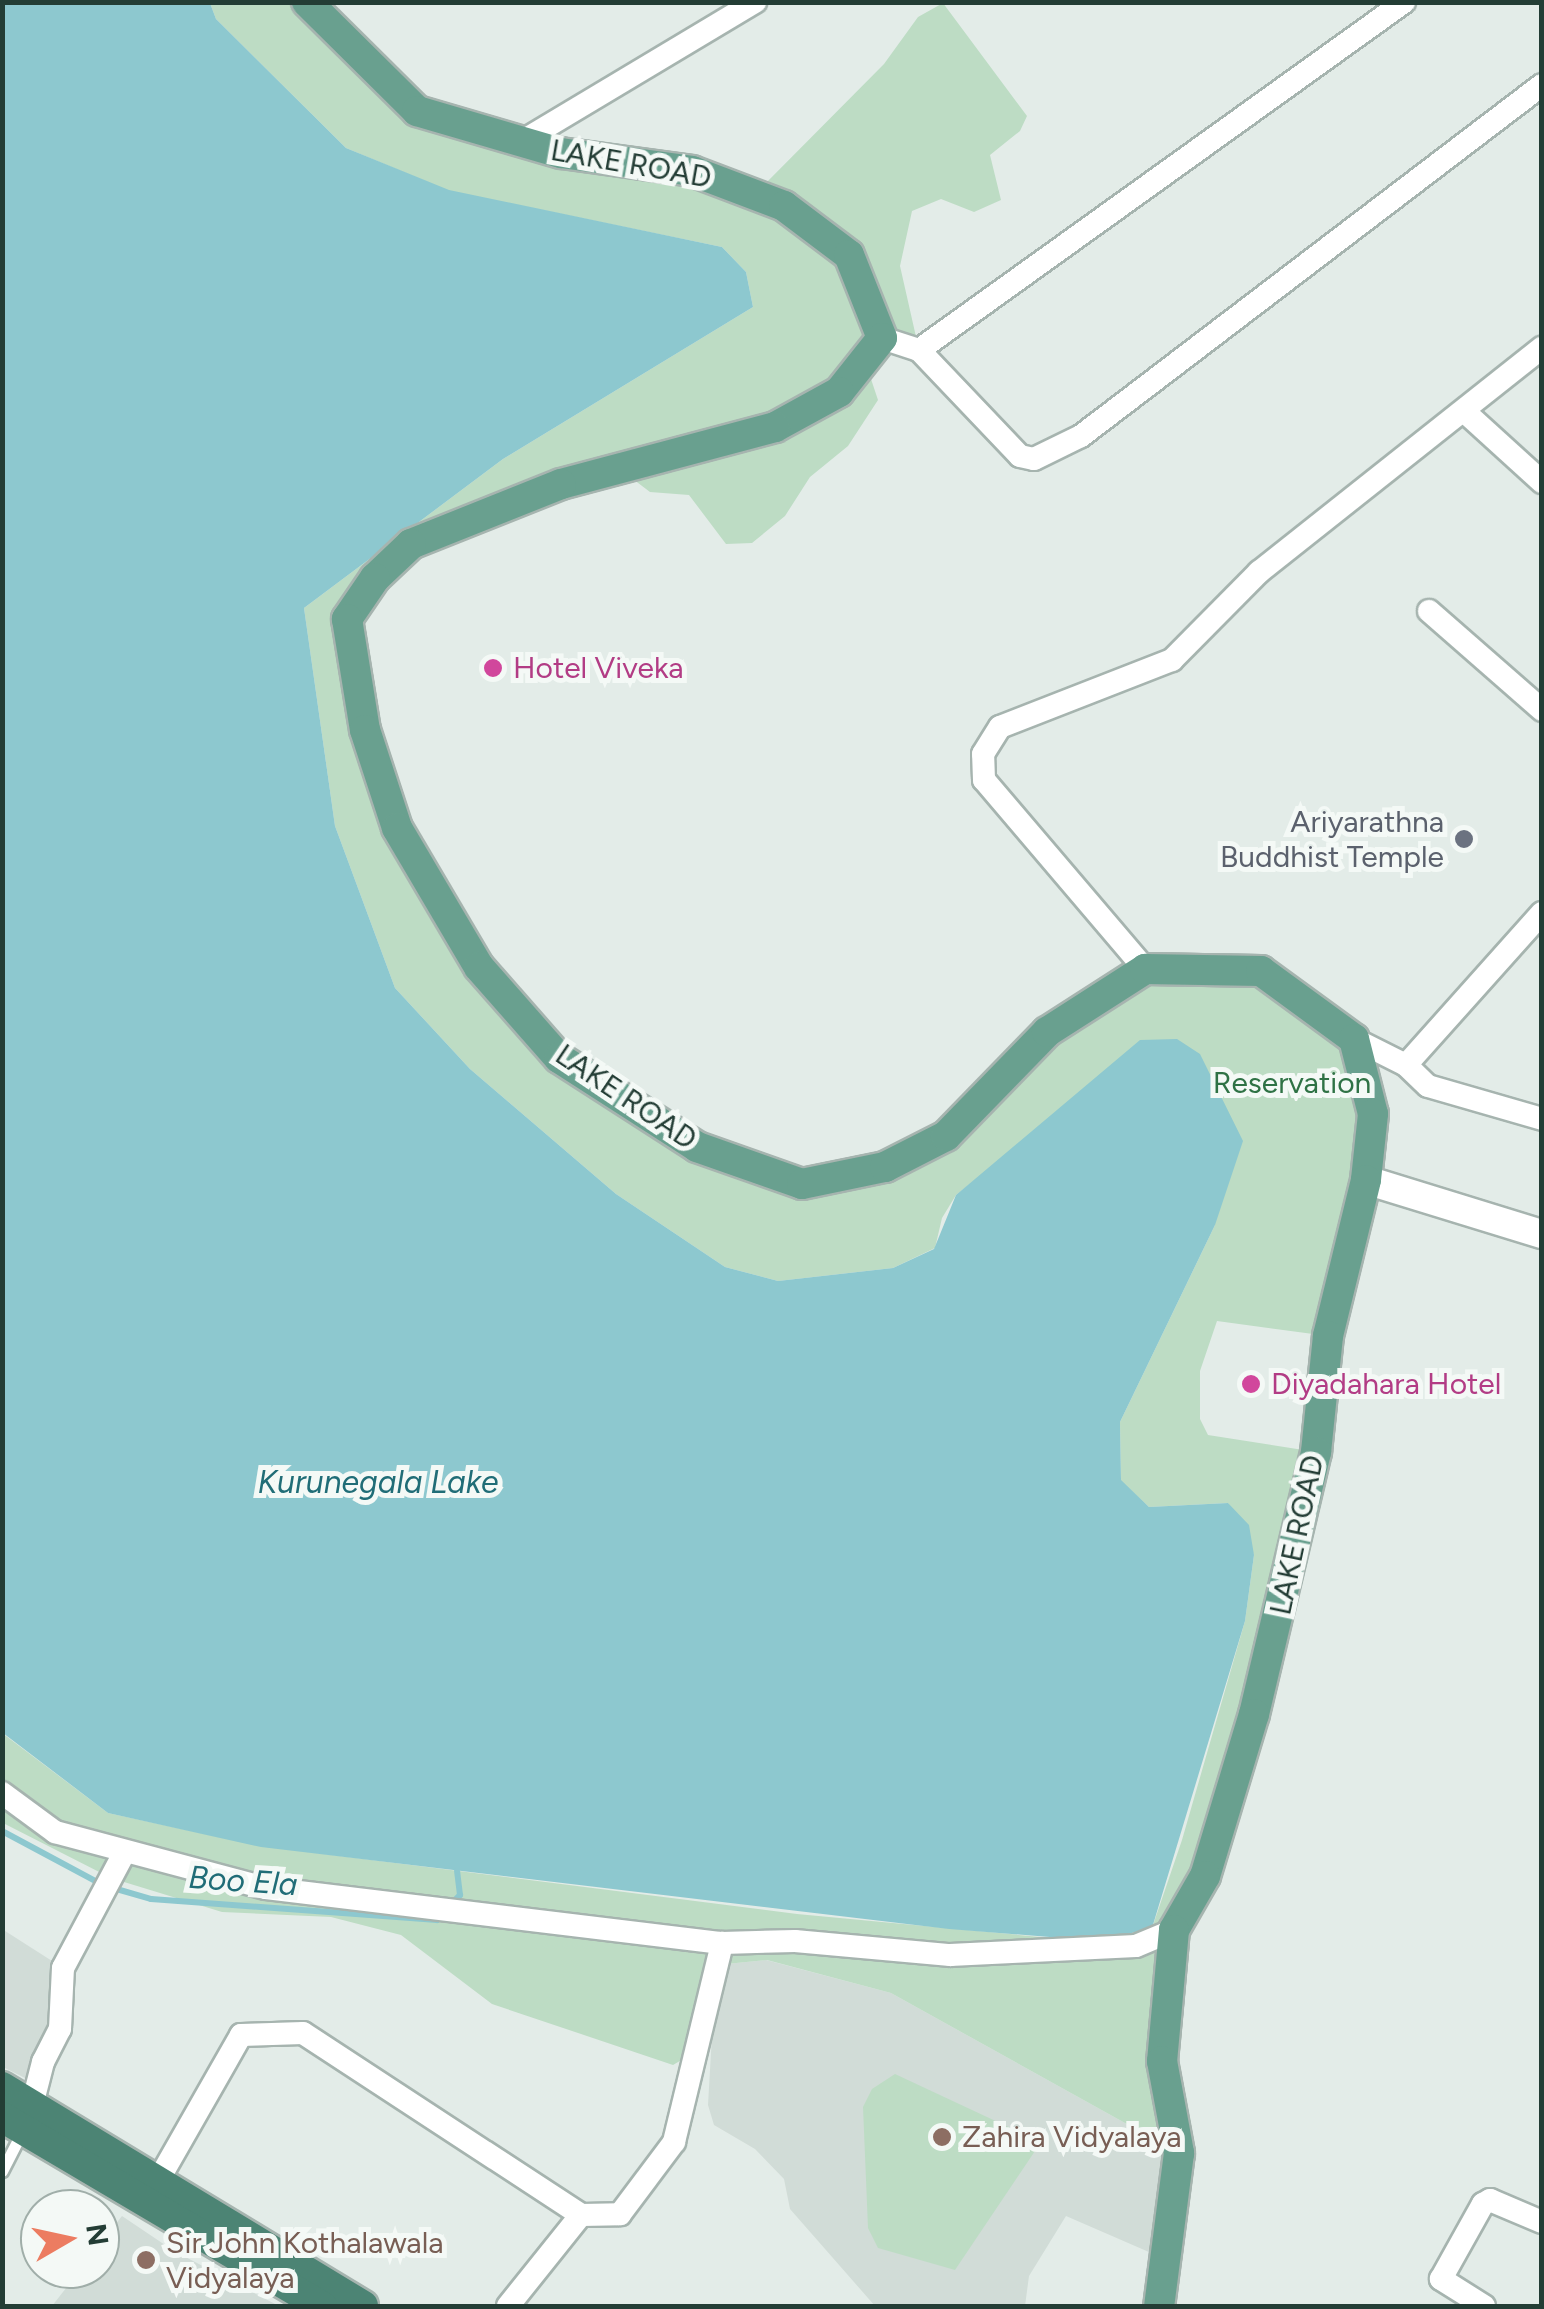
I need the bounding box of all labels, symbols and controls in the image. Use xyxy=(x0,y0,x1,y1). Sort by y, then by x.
street label: LAKE ROAD xyxy=(548,132,714,196)
place label: Hotel Viveka xyxy=(513,650,683,686)
marker: Hotel Viveka xyxy=(482,657,504,679)
place label: Ariyarathna Buddhist Temple xyxy=(1220,804,1444,874)
marker: Ariyarathna Buddhist Temple xyxy=(1453,828,1475,850)
street label: LAKE ROAD xyxy=(549,1037,703,1157)
park label: Reservation xyxy=(1213,1065,1371,1101)
place label: Diyadahara Hotel xyxy=(1271,1366,1501,1402)
marker: Diyadahara Hotel xyxy=(1240,1373,1262,1395)
street label: LAKE ROAD xyxy=(1263,1452,1331,1618)
water label: Kurunegala Lake xyxy=(258,1463,498,1501)
water label: Boo Ela xyxy=(187,1858,299,1904)
place label: Zahira Vidyalaya xyxy=(962,2119,1182,2155)
marker: Zahira Vidyalaya xyxy=(931,2126,953,2148)
north arrow xyxy=(20,2189,120,2289)
text: N xyxy=(79,2221,116,2248)
place label: Sir John Kothalawala Vidyalaya xyxy=(166,2225,444,2296)
marker: Sir John Kothalawala Vidyalaya xyxy=(135,2249,157,2271)

